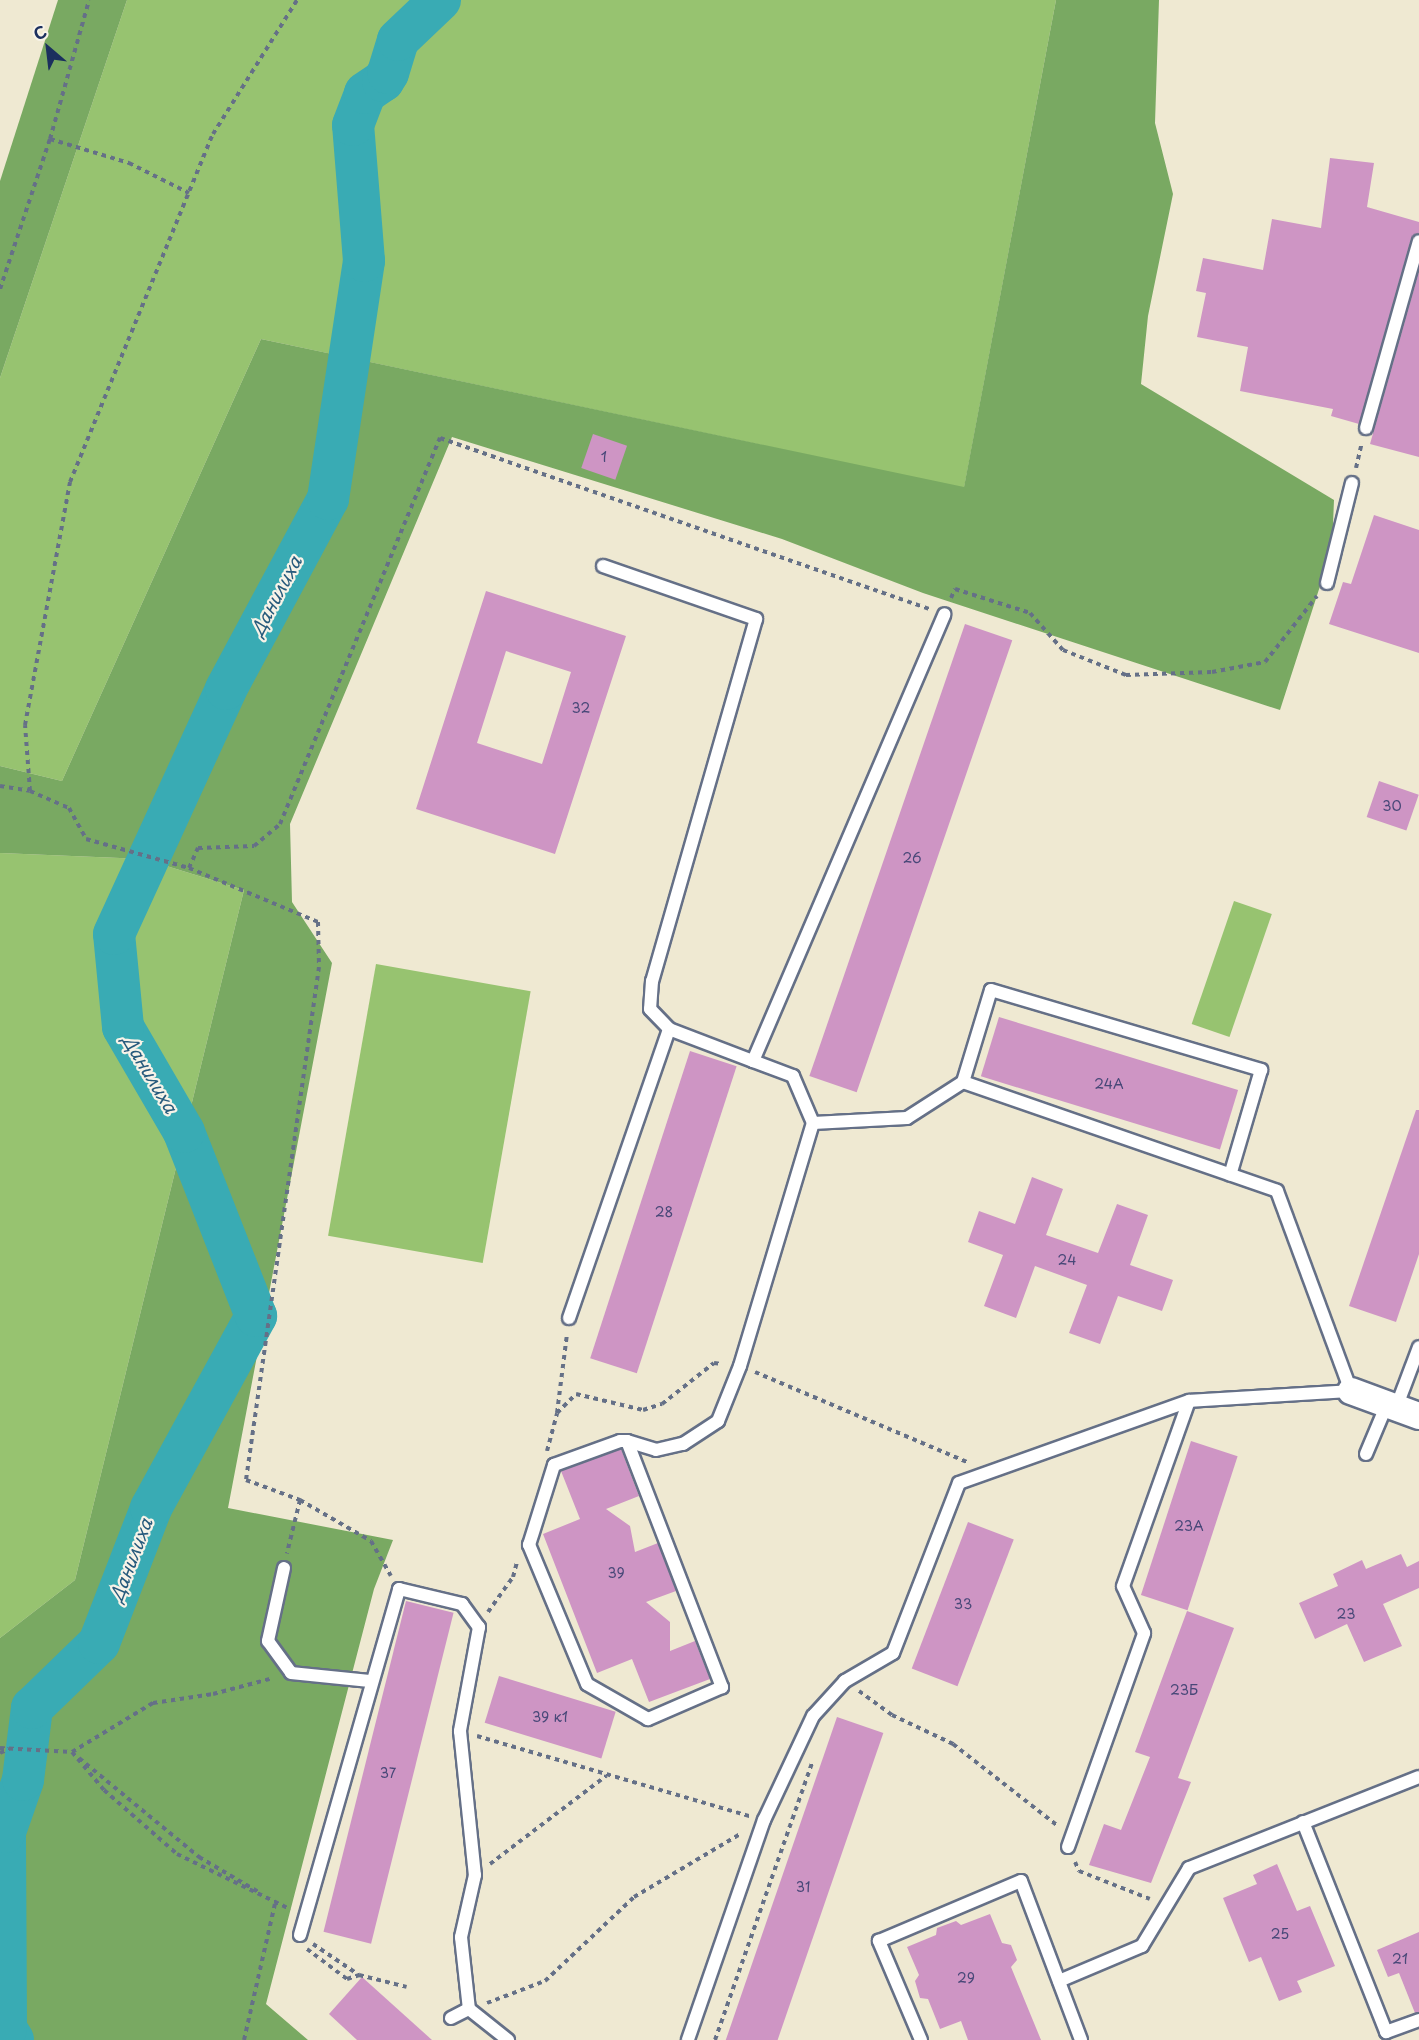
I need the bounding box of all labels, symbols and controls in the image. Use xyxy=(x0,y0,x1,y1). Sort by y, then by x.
north arrow xyxy=(18,18,78,78)
text: С xyxy=(29,19,50,46)
house number: 1 xyxy=(601,449,607,465)
water label: Данилиха xyxy=(246,553,306,639)
house number: 32 xyxy=(572,700,590,716)
house number: 30 xyxy=(1382,798,1402,814)
house number: 26 xyxy=(902,850,922,866)
water label: Данилиха xyxy=(118,1031,182,1117)
house number: 24А xyxy=(1094,1076,1124,1092)
house number: 28 xyxy=(655,1204,673,1220)
house number: 24 xyxy=(1058,1252,1076,1268)
water label: Данилиха xyxy=(105,1515,157,1605)
house number: 23А xyxy=(1174,1518,1204,1534)
house number: 39 xyxy=(607,1565,625,1581)
house number: 33 xyxy=(954,1596,972,1612)
house number: 23 xyxy=(1337,1606,1355,1622)
house number: 23Б xyxy=(1170,1682,1198,1698)
house number: 39 к1 xyxy=(532,1709,568,1725)
house number: 37 xyxy=(380,1765,396,1781)
house number: 31 xyxy=(796,1879,810,1895)
house number: 25 xyxy=(1271,1926,1289,1942)
house number: 21 xyxy=(1392,1951,1408,1967)
house number: 29 xyxy=(957,1970,975,1986)

